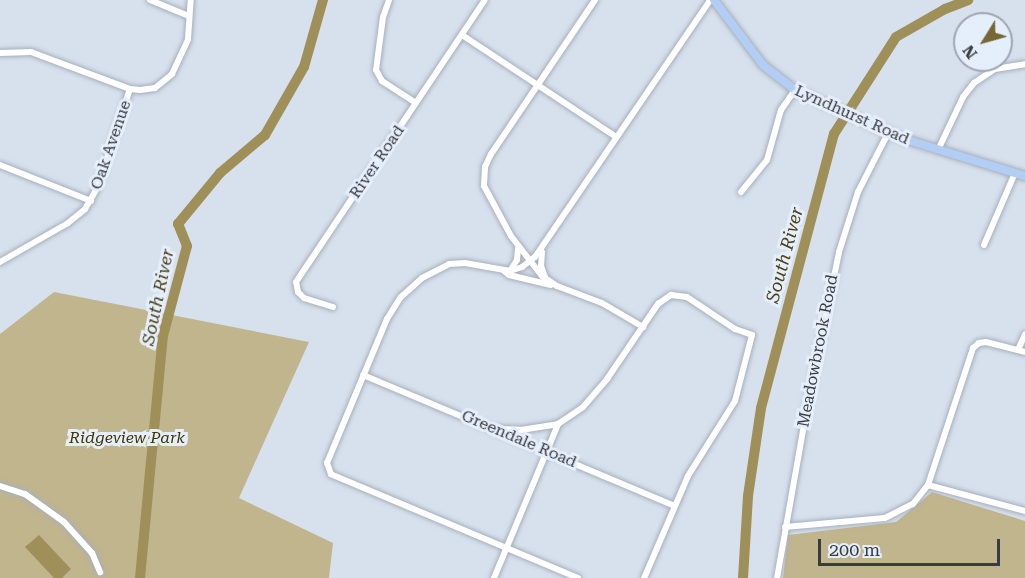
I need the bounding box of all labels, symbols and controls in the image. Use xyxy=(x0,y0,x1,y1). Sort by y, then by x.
north arrow xyxy=(953,12,1013,72)
text: N xyxy=(959,41,981,63)
street label: Lyndhurst Road xyxy=(792,81,912,149)
street label: Oak Avenue xyxy=(87,98,135,192)
street label: River Road xyxy=(346,122,408,202)
water label: South River xyxy=(762,205,808,305)
water label: South River xyxy=(137,247,179,347)
street label: Meadowbrook Road xyxy=(794,273,842,429)
street label: Greendale Road xyxy=(459,406,579,472)
park label: Ridgeview Park xyxy=(69,428,185,448)
scale bar xyxy=(821,527,1002,565)
text: 200 m xyxy=(829,539,880,560)

